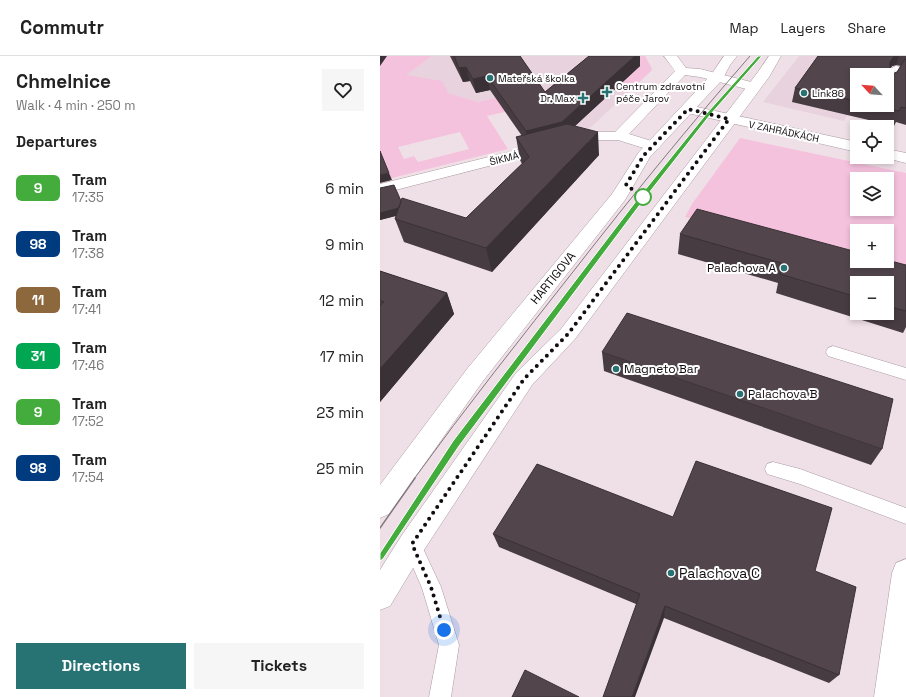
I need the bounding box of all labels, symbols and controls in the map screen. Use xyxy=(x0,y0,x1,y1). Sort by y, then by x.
text: Commutr xyxy=(20,15,104,40)
text: Map xyxy=(729,19,759,37)
text: Layers xyxy=(781,19,825,37)
text: Share xyxy=(847,19,886,37)
north arrow xyxy=(850,68,894,112)
map controls xyxy=(850,68,894,320)
text: Chmelnice xyxy=(16,69,111,94)
button: heart xyxy=(322,69,364,111)
place label: Mateřská školka xyxy=(498,72,575,85)
marker: Mateřská školka xyxy=(485,73,495,83)
place label: Centrum zdravotní péče Jarov xyxy=(616,80,705,105)
marker: Centrum zdravotní péče Jarov xyxy=(601,86,613,98)
place label: Link86 xyxy=(812,87,844,100)
marker: Link86 xyxy=(799,88,809,98)
place label: Dr. Max xyxy=(540,92,575,105)
marker: Dr. Max xyxy=(578,93,588,103)
text: Walk · 4 min · 250 m xyxy=(16,97,135,114)
street label: V ZAHRÁDKÁCH xyxy=(747,118,820,145)
button: locate xyxy=(850,120,894,164)
text: Departures xyxy=(16,132,97,151)
street label: ŠIKMÁ xyxy=(488,148,521,168)
text: Tram xyxy=(72,170,107,189)
button: layers xyxy=(850,172,894,216)
text: 9 xyxy=(34,179,42,197)
text: 6 min xyxy=(325,179,364,198)
unlabelled marker xyxy=(634,188,652,206)
text: 17:35 xyxy=(72,189,104,206)
button: + xyxy=(850,224,894,268)
text: Tram xyxy=(72,226,107,245)
text: 98 xyxy=(29,235,47,253)
text: 9 min xyxy=(325,235,364,254)
text: 17:38 xyxy=(72,245,104,262)
street label: HARTIGOVA xyxy=(527,248,579,308)
place label: Palachova A xyxy=(707,260,776,276)
marker: Palachova A xyxy=(779,263,789,273)
button: − xyxy=(850,276,894,320)
text: Tram xyxy=(72,282,107,301)
text: 11 xyxy=(32,291,44,309)
text: 12 min xyxy=(319,291,364,310)
text: 17:41 xyxy=(72,301,101,318)
text: Tram xyxy=(72,338,107,357)
text: 31 xyxy=(31,347,45,365)
text: 17 min xyxy=(320,347,364,366)
text: 17:46 xyxy=(72,357,104,374)
place label: Magneto Bar xyxy=(624,361,699,377)
marker: Magneto Bar xyxy=(611,364,621,374)
place label: Palachova B xyxy=(748,386,818,402)
marker: Palachova B xyxy=(735,389,745,399)
text: Tram xyxy=(72,394,107,413)
text: 9 xyxy=(34,403,42,421)
text: 23 min xyxy=(316,403,364,422)
text: 17:52 xyxy=(72,413,104,430)
text: Tram xyxy=(72,450,107,469)
text: 98 xyxy=(29,459,47,477)
text: 25 min xyxy=(316,459,364,478)
text: 17:54 xyxy=(72,469,104,486)
place label: Palachova C xyxy=(679,564,760,582)
marker: Palachova C xyxy=(666,568,676,578)
your location xyxy=(434,620,454,640)
button: Directions xyxy=(16,643,186,689)
button: Tickets xyxy=(194,643,364,689)

